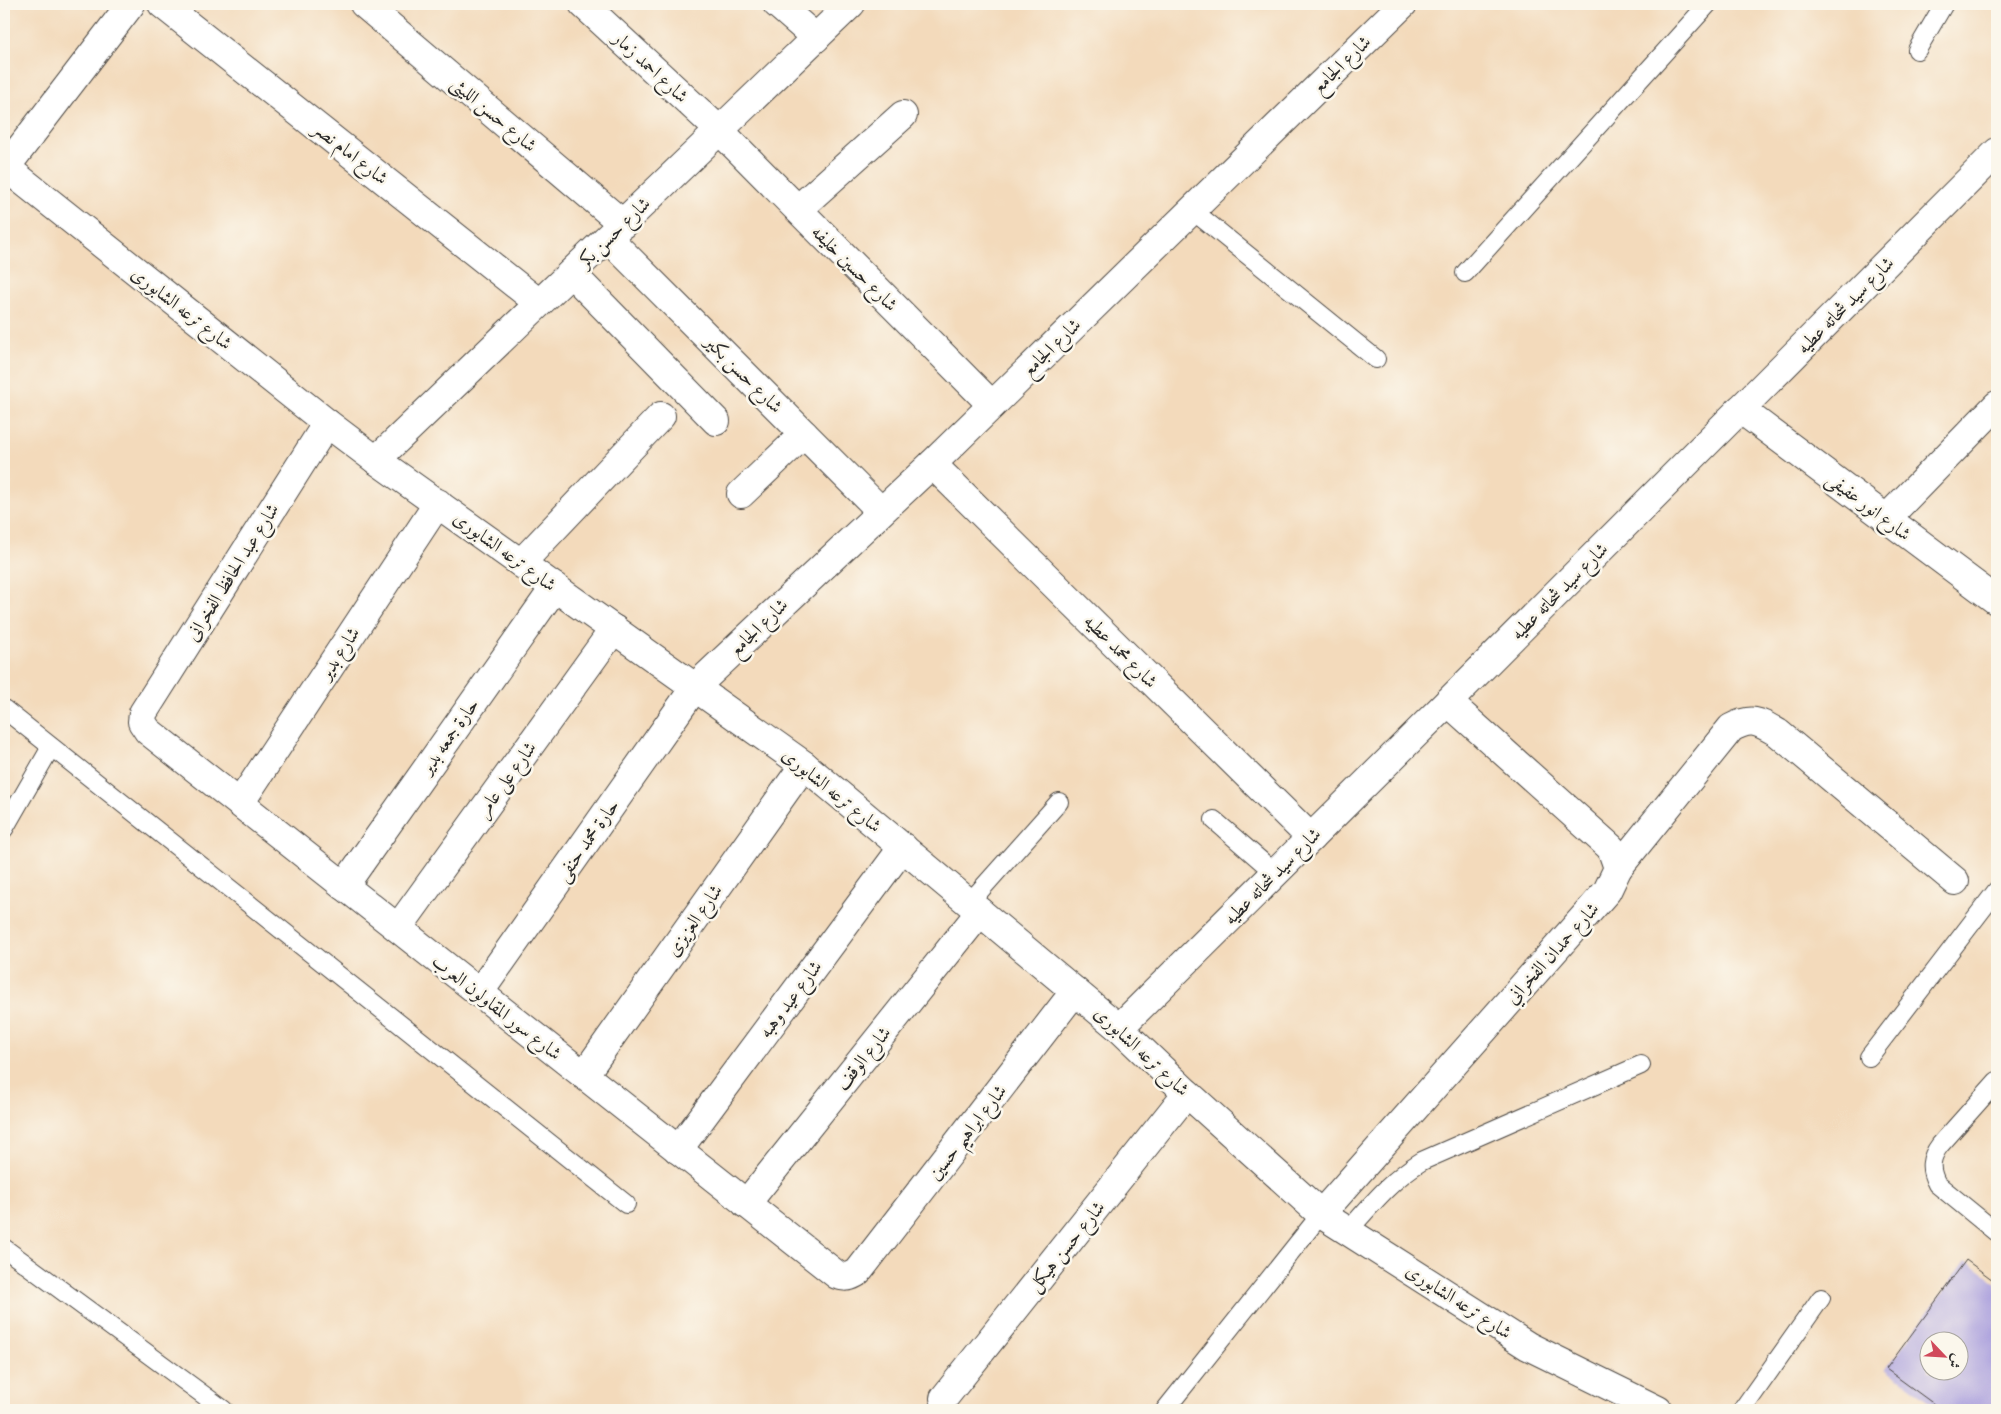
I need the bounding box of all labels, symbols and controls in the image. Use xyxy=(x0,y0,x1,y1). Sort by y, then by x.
street label: شارع احمد زمار xyxy=(604,24,694,111)
street label: شارع الجامع xyxy=(1306,29,1380,102)
street label: شارع حسن الليثى xyxy=(444,71,542,160)
street label: شارع امام نصر xyxy=(304,115,394,193)
street label: شارع حسن بكر xyxy=(571,191,658,276)
street label: شارع حسين خليفه xyxy=(804,219,904,319)
street label: شارع سيد شحاته عطيه xyxy=(1791,251,1901,361)
street label: شارع ترعه الشابورى xyxy=(125,261,238,358)
street label: شارع الجامع xyxy=(1016,312,1090,385)
street label: شارع حسن بكير xyxy=(696,328,788,421)
street label: شارع انور عفيفى xyxy=(1820,466,1917,549)
street label: شارع عبد الحافظ الفخرانى xyxy=(179,498,287,647)
street label: شارع ترعه الشابورى xyxy=(447,505,562,599)
street label: شارع سيد شحاته عطيه xyxy=(1505,537,1615,647)
street label: شارع الجامع xyxy=(723,592,797,665)
street label: شارع محمد عطيه xyxy=(1077,609,1163,695)
street label: شارع بدير xyxy=(312,622,368,688)
street label: حارة جمعه بدير xyxy=(413,693,484,781)
street label: شارع على عامر xyxy=(470,736,544,824)
street label: شارع ترعه الشابورى xyxy=(775,742,887,840)
street label: حارة محمد حنفى xyxy=(549,794,625,887)
street label: شارع سيد شحاته عطيه xyxy=(1218,822,1328,932)
street label: شارع العزيزى xyxy=(660,879,730,963)
street label: شارع حمدان الفخراني xyxy=(1499,897,1607,1011)
street label: شارع سور المقاولون العرب xyxy=(425,948,567,1068)
street label: شارع عيد وهبه xyxy=(753,955,830,1045)
street label: شارع ترعه الشابورى xyxy=(1087,1000,1195,1104)
street label: شارع الوقف xyxy=(830,1021,899,1097)
street label: شارع ابراهيم حسين xyxy=(922,1079,1018,1189)
street label: شارع حسن هيكل xyxy=(1022,1195,1113,1299)
street label: شارع ترعه الشابورى xyxy=(1400,1257,1517,1347)
north arrow xyxy=(1918,1332,1968,1382)
text: ش xyxy=(1945,1351,1967,1372)

